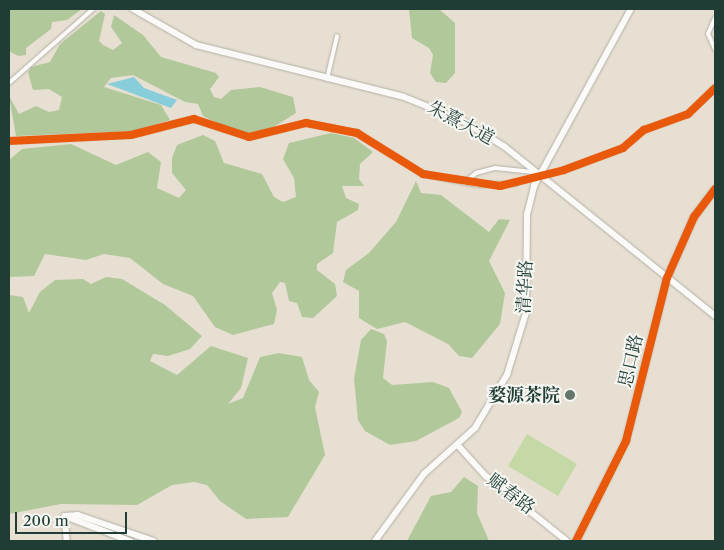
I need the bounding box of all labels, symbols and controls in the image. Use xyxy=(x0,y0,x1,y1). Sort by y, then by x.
street label: 朱熹大道 xyxy=(424,97,498,149)
street label: 清华路 xyxy=(513,259,537,315)
street label: 思口路 xyxy=(614,332,648,390)
place label: 婺源茶院 xyxy=(488,384,560,406)
marker: 婺源茶院 xyxy=(564,389,576,401)
street label: 赋春路 xyxy=(483,469,539,519)
scale bar xyxy=(18,502,130,534)
text: 200 m xyxy=(23,511,69,530)

